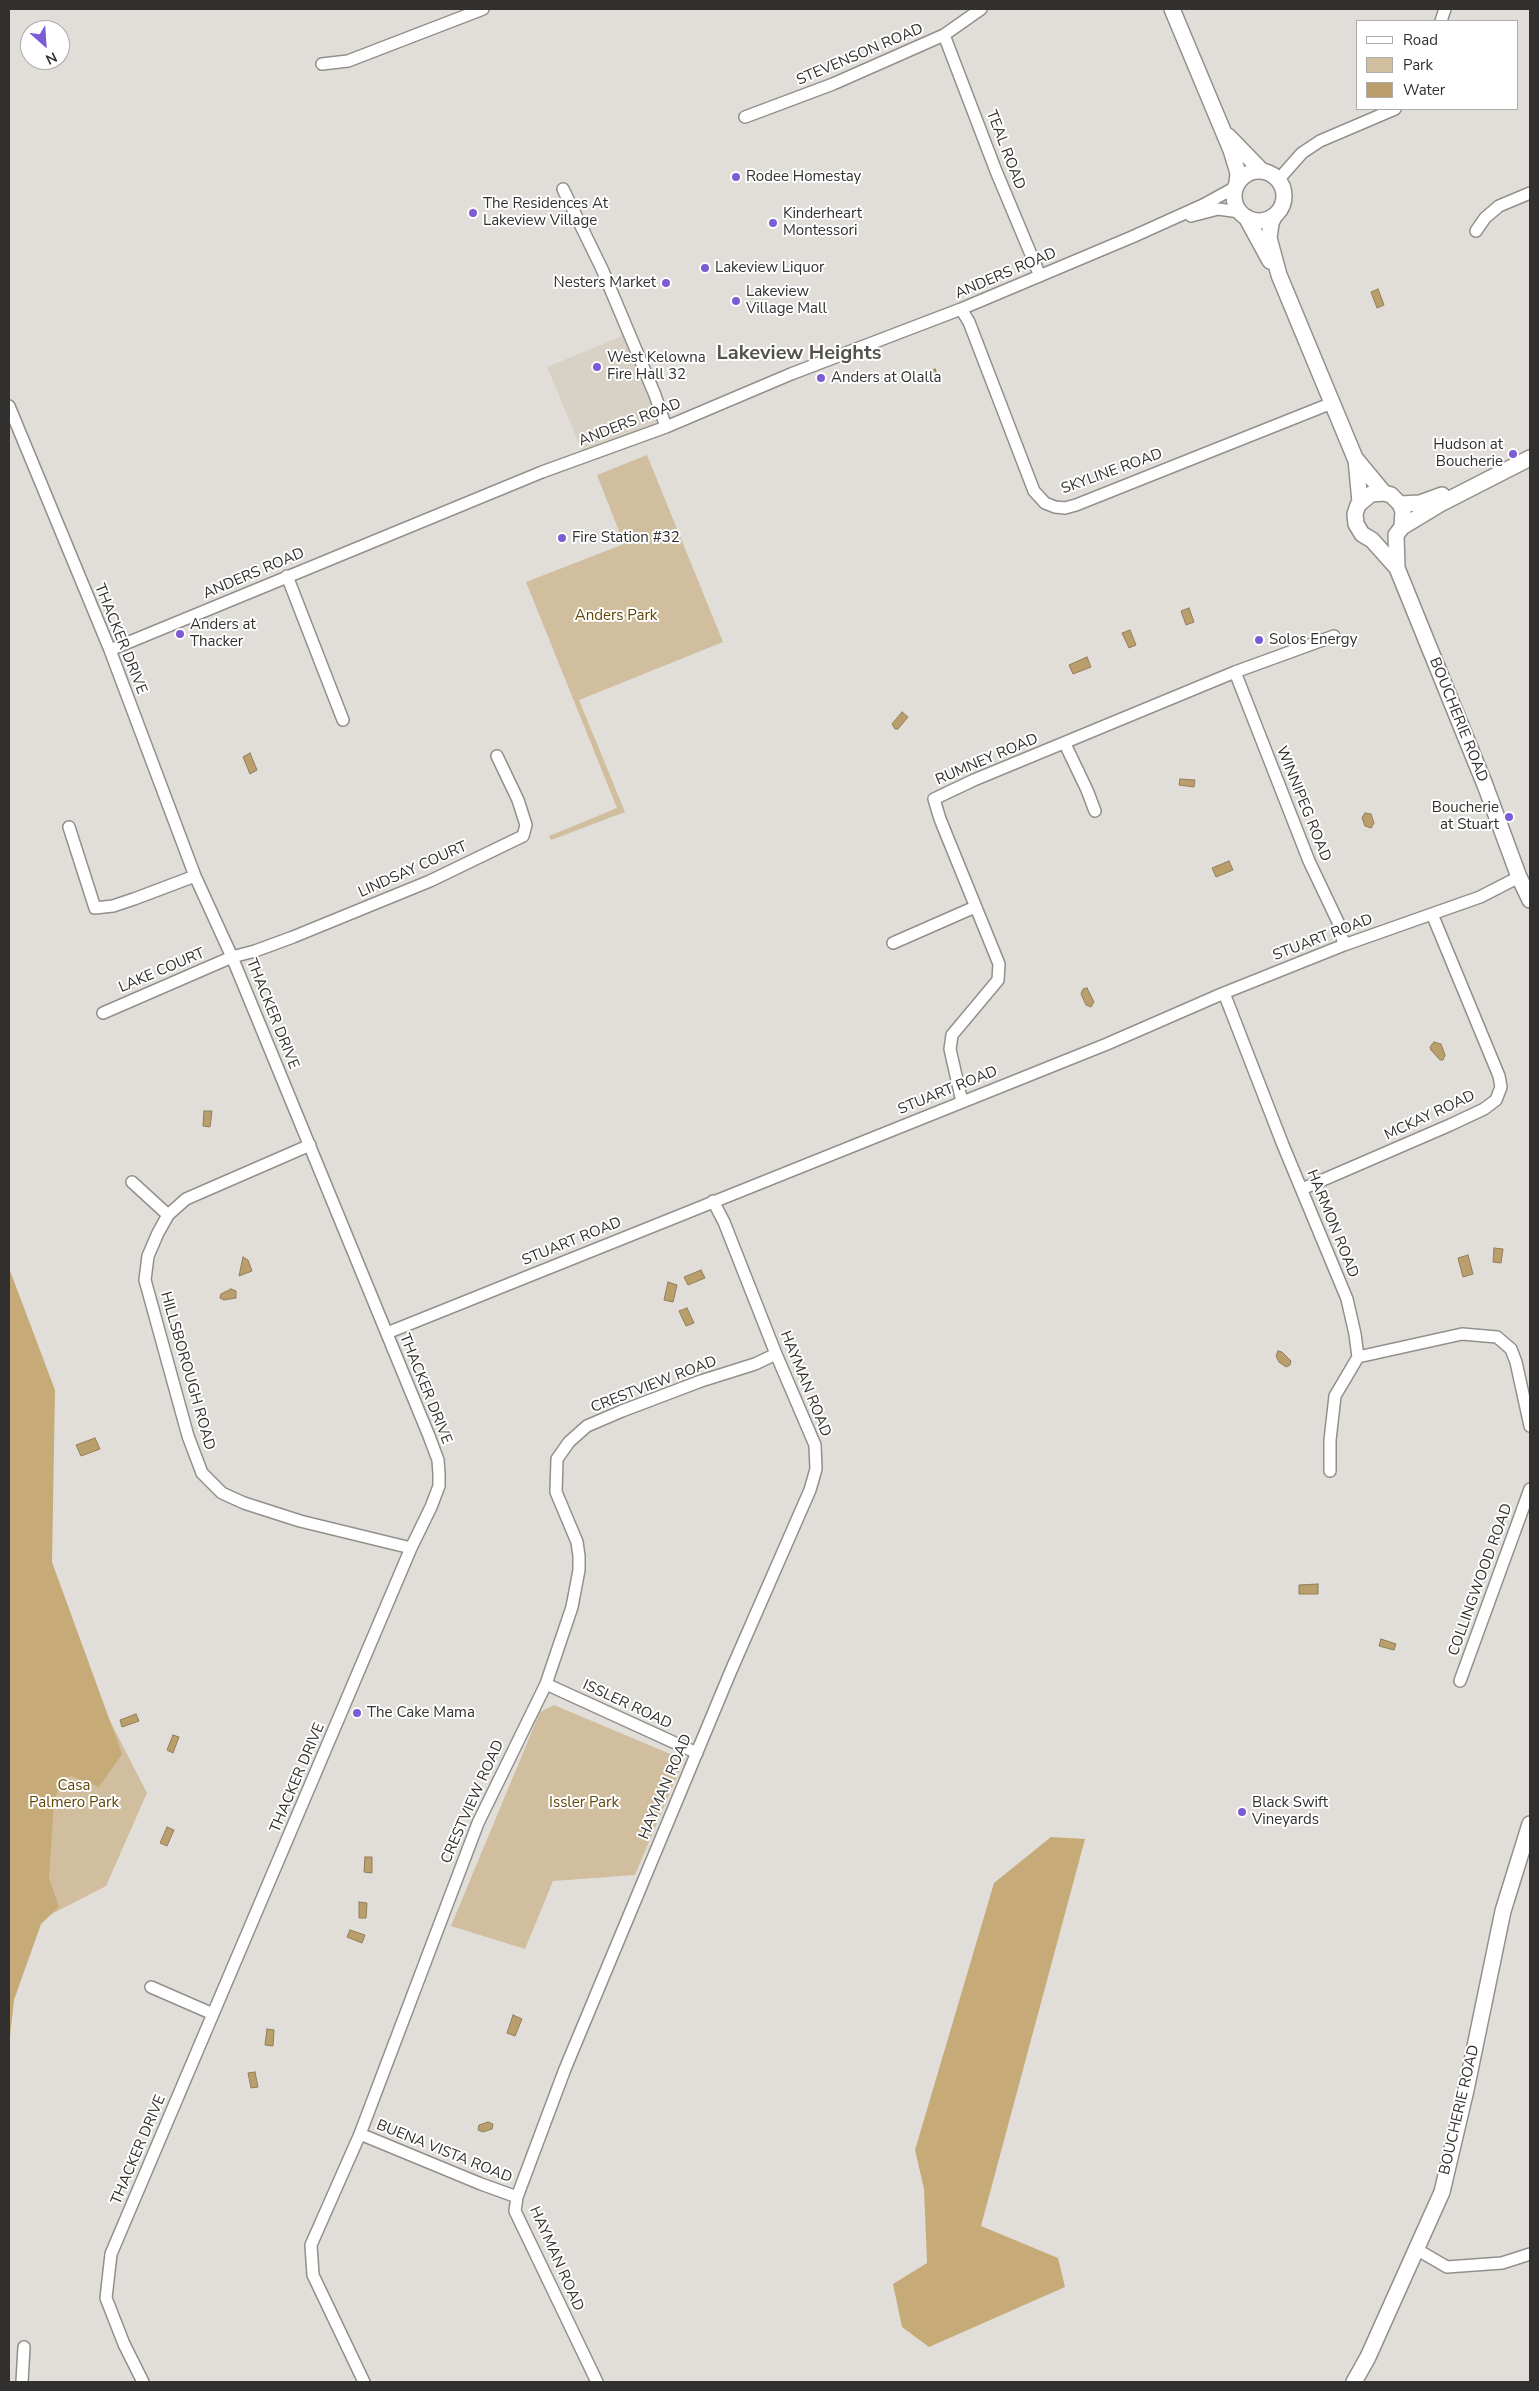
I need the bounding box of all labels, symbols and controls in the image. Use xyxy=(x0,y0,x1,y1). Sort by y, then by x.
north arrow xyxy=(20,20,70,70)
street label: STEVENSON ROAD xyxy=(794,20,926,90)
legend xyxy=(1356,20,1519,110)
text: Road xyxy=(1403,30,1438,50)
text: N xyxy=(42,47,60,69)
text: Park xyxy=(1403,55,1433,75)
text: Water xyxy=(1403,80,1445,100)
street label: TEAL ROAD xyxy=(982,108,1028,192)
place label: Rodee Homestay xyxy=(746,168,861,186)
marker: Rodee Homestay xyxy=(730,171,742,183)
place label: The Residences At Lakeview Village xyxy=(483,195,608,230)
place label: Kinderheart Montessori xyxy=(783,205,862,240)
marker: The Residences At Lakeview Village xyxy=(467,207,479,219)
marker: Kinderheart Montessori xyxy=(767,217,779,229)
street label: ANDERS ROAD xyxy=(953,245,1059,303)
place label: Lakeview Liquor xyxy=(715,259,824,277)
marker: Lakeview Liquor xyxy=(699,262,711,274)
place label: Nesters Market xyxy=(554,274,656,292)
marker: Nesters Market xyxy=(660,277,672,289)
place label: Lakeview Village Mall xyxy=(746,283,827,318)
marker: Lakeview Village Mall xyxy=(730,295,742,307)
district label: Lakeview Heights xyxy=(717,342,881,366)
place label: West Kelowna Fire Hall 32 xyxy=(607,349,706,384)
marker: West Kelowna Fire Hall 32 xyxy=(591,361,603,373)
place label: Anders at Olalla xyxy=(831,369,941,387)
marker: Anders at Olalla xyxy=(815,372,827,384)
street label: ANDERS ROAD xyxy=(576,395,684,451)
place label: Hudson at Boucherie xyxy=(1433,436,1503,471)
street label: SKYLINE ROAD xyxy=(1059,445,1165,499)
marker: Hudson at Boucherie xyxy=(1507,448,1519,460)
place label: Fire Station #32 xyxy=(572,529,680,547)
marker: Fire Station #32 xyxy=(556,532,568,544)
street label: ANDERS ROAD xyxy=(201,545,307,603)
street label: THACKER DRIVE xyxy=(90,581,150,697)
park label: Anders Park xyxy=(575,607,657,625)
place label: Anders at Thacker xyxy=(190,616,256,651)
marker: Anders at Thacker xyxy=(174,628,186,640)
place label: Solos Energy xyxy=(1269,631,1357,649)
marker: Solos Energy xyxy=(1253,634,1265,646)
street label: BOUCHERIE ROAD xyxy=(1425,655,1491,785)
street label: RUMNEY ROAD xyxy=(933,730,1041,790)
street label: WINNIPEG ROAD xyxy=(1272,744,1334,864)
place label: Boucherie at Stuart xyxy=(1432,799,1499,834)
marker: Boucherie at Stuart xyxy=(1503,811,1515,823)
street label: LINDSAY COURT xyxy=(356,838,470,902)
street label: STUART ROAD xyxy=(1270,911,1376,965)
street label: LAKE COURT xyxy=(116,945,208,997)
street label: THACKER DRIVE xyxy=(242,956,302,1072)
street label: STUART ROAD xyxy=(896,1063,1000,1119)
street label: MCKAY ROAD xyxy=(1382,1087,1478,1145)
street label: HARMON ROAD xyxy=(1302,1167,1362,1281)
street label: STUART ROAD xyxy=(520,1214,624,1270)
street label: HILLSBOROUGH ROAD xyxy=(156,1290,218,1452)
street label: HAYMAN ROAD xyxy=(776,1328,834,1440)
street label: THACKER DRIVE xyxy=(395,1331,455,1447)
street label: CRESTVIEW ROAD xyxy=(588,1353,720,1417)
street label: COLLINGWOOD ROAD xyxy=(1445,1501,1517,1659)
street label: ISSLER ROAD xyxy=(580,1676,674,1734)
place label: The Cake Mama xyxy=(367,1704,475,1722)
marker: The Cake Mama xyxy=(351,1707,363,1719)
street label: THACKER DRIVE xyxy=(267,1720,329,1836)
street label: HAYMAN ROAD xyxy=(636,1732,696,1842)
street label: CRESTVIEW ROAD xyxy=(438,1737,508,1867)
park label: Casa Palmero Park xyxy=(29,1777,119,1812)
park label: Issler Park xyxy=(549,1794,619,1812)
place label: Black Swift Vineyards xyxy=(1252,1794,1328,1829)
marker: Black Swift Vineyards xyxy=(1236,1806,1248,1818)
street label: BOUCHERIE ROAD xyxy=(1436,2043,1484,2177)
street label: THACKER DRIVE xyxy=(108,2092,170,2208)
street label: BUENA VISTA ROAD xyxy=(373,2117,515,2187)
street label: HAYMAN ROAD xyxy=(525,2204,587,2314)

